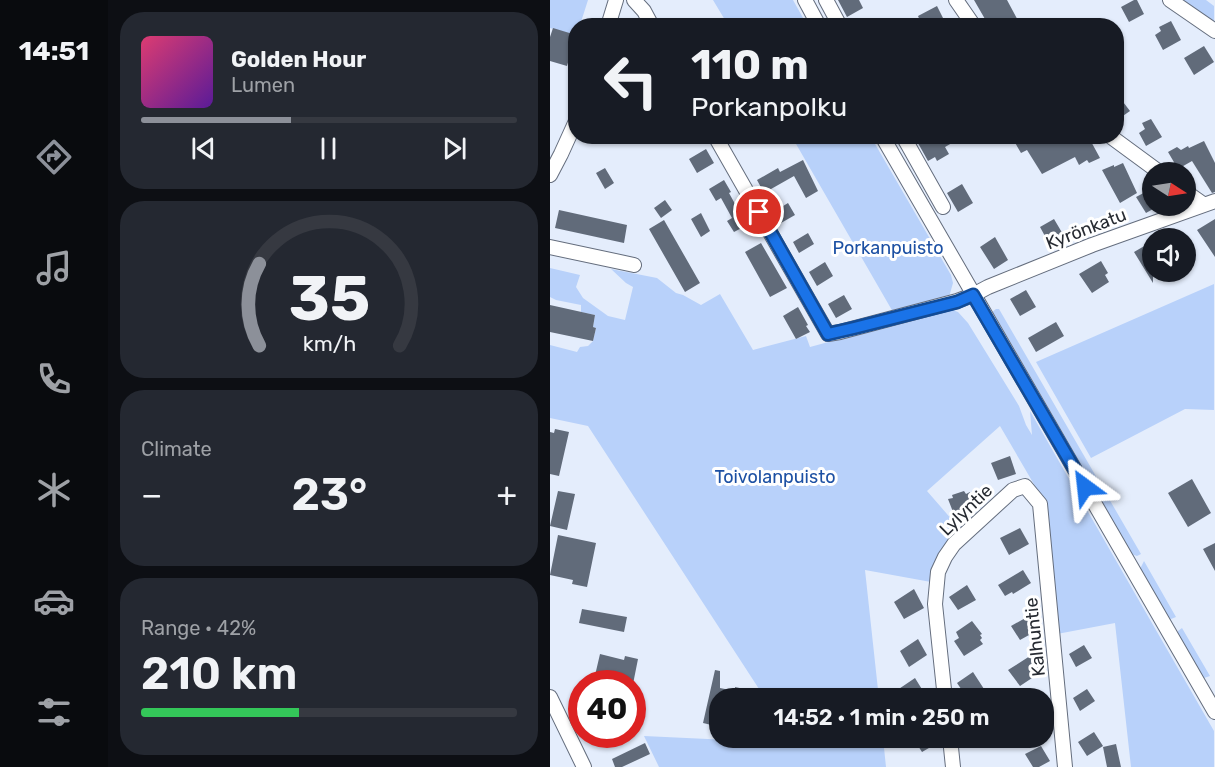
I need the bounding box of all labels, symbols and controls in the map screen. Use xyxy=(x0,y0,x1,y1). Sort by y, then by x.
text: 14:51 xyxy=(19,35,89,67)
text: 110 m xyxy=(691,40,809,90)
icon: left xyxy=(592,42,670,120)
text: Golden Hour xyxy=(231,46,366,73)
text: Lumen xyxy=(231,73,295,97)
text: Porkanpolku xyxy=(691,91,847,123)
icon: previous xyxy=(187,132,220,165)
icon: pause xyxy=(312,132,345,165)
icon: next xyxy=(438,132,471,165)
icon: directions xyxy=(33,136,75,178)
north arrow xyxy=(1142,162,1196,216)
map controls xyxy=(1142,162,1196,282)
pin xyxy=(733,186,784,237)
icon: arrive xyxy=(742,195,775,228)
street label: Kyrönkatu xyxy=(1043,204,1129,254)
button: sound xyxy=(1142,228,1196,282)
park label: Porkanpuisto xyxy=(832,237,944,259)
icon: music xyxy=(33,247,75,289)
text: 35 xyxy=(288,262,370,336)
text: km/h xyxy=(302,332,356,357)
icon: phone xyxy=(33,358,75,400)
text: Climate xyxy=(141,437,212,461)
position arrow xyxy=(1053,455,1117,519)
park label: Toivolanpuisto xyxy=(714,466,836,488)
text: 23° xyxy=(292,468,367,521)
icon: climate xyxy=(33,469,75,511)
text: − xyxy=(141,475,162,514)
text: + xyxy=(496,475,517,514)
street label: Lylyntie xyxy=(935,480,997,540)
icon: car xyxy=(33,580,75,622)
street label: Kalhuntie xyxy=(1020,597,1050,677)
text: Range · 42% xyxy=(141,616,256,640)
text: 210 km xyxy=(141,647,298,700)
speed limit sign: 40 xyxy=(568,670,646,748)
icon: filters xyxy=(33,691,75,733)
text: 14:52 · 1 min · 250 m xyxy=(773,704,990,731)

